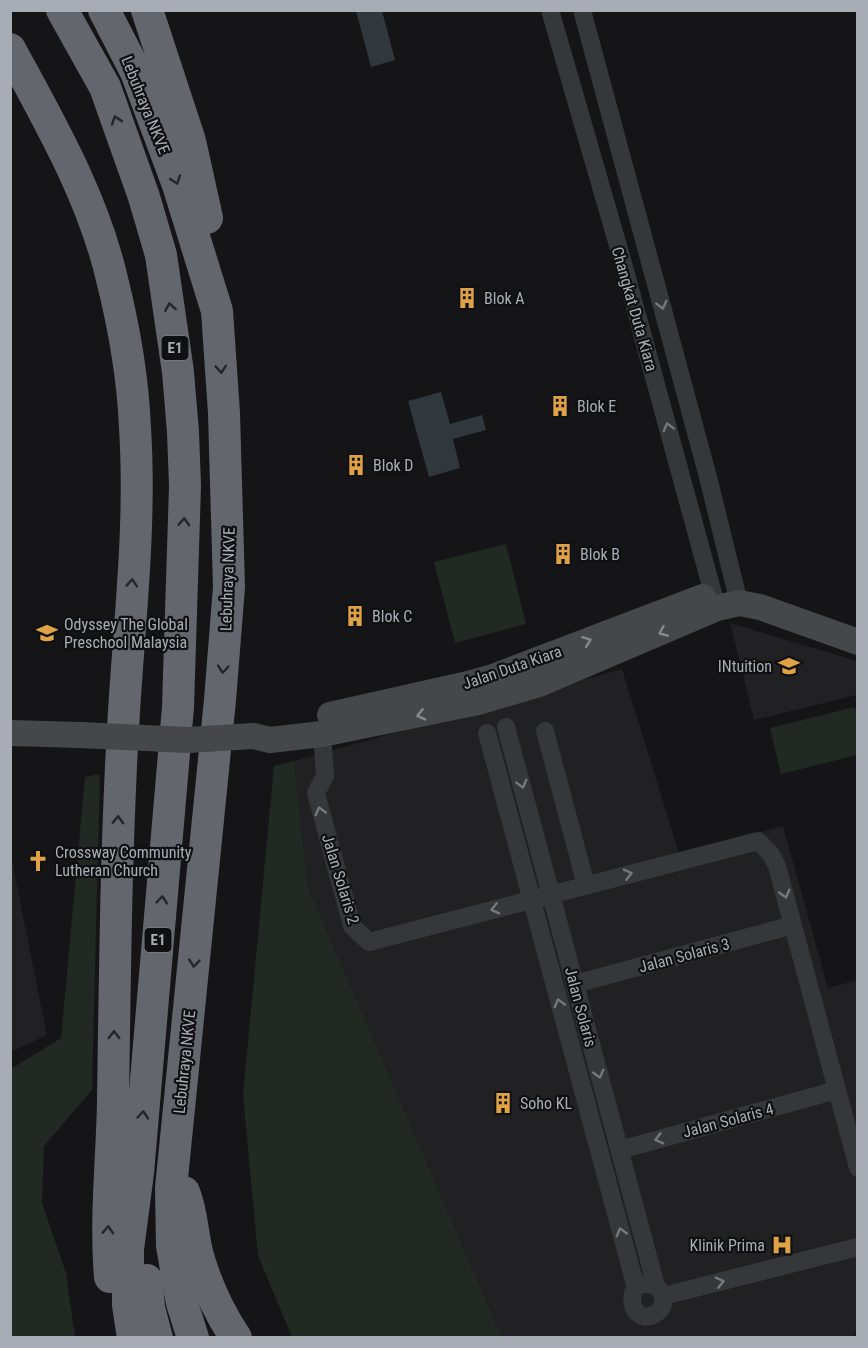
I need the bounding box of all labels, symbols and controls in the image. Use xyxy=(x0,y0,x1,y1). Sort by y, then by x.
street label: Lebuhraya NKVE xyxy=(117,53,174,157)
one-way arrow xyxy=(111,115,124,126)
one-way arrow xyxy=(168,174,181,185)
street label: Changkat Duta Kiara xyxy=(608,245,661,374)
building icon: Blok A xyxy=(455,286,479,310)
place label: Blok A xyxy=(484,289,525,308)
one-way arrow xyxy=(655,299,667,310)
one-way arrow xyxy=(164,302,176,312)
road number: E1 xyxy=(162,336,188,360)
one-way arrow xyxy=(215,365,228,374)
building icon: Blok E xyxy=(548,394,572,418)
place label: Blok E xyxy=(577,397,616,416)
one-way arrow xyxy=(662,422,675,432)
building icon: Blok D xyxy=(344,453,368,477)
place label: Blok D xyxy=(373,456,413,475)
one-way arrow xyxy=(178,518,191,527)
street label: Lebuhraya NKVE xyxy=(216,527,239,631)
building icon: Blok B xyxy=(551,542,575,566)
place label: Blok B xyxy=(580,545,620,564)
one-way arrow xyxy=(125,578,138,587)
building icon: Blok C xyxy=(343,604,367,628)
place label: Blok C xyxy=(372,607,412,626)
place label: Odyssey The Global Preschool Malaysia xyxy=(64,615,188,652)
school or university icon: Odyssey The Global Preschool Malaysia xyxy=(35,621,59,645)
one-way arrow xyxy=(659,625,670,637)
one-way arrow xyxy=(580,636,591,648)
street label: Jalan Duta Kiara xyxy=(460,642,564,693)
school or university icon: INtuition xyxy=(777,654,801,678)
place label: INtuition xyxy=(718,657,772,676)
one-way arrow xyxy=(217,664,230,673)
one-way arrow xyxy=(416,708,426,721)
one-way arrow xyxy=(514,779,527,789)
one-way arrow xyxy=(315,806,328,816)
one-way arrow xyxy=(112,815,125,824)
street label: Jalan Solaris 2 xyxy=(318,832,363,927)
place label: Crossway Community Lutheran Church xyxy=(55,843,192,880)
church icon: Crossway Community Lutheran Church xyxy=(26,849,50,873)
one-way arrow xyxy=(623,869,633,882)
one-way arrow xyxy=(777,889,790,899)
one-way arrow xyxy=(155,895,168,904)
one-way arrow xyxy=(490,902,500,915)
road number: E1 xyxy=(144,928,172,952)
street label: Jalan Solaris 3 xyxy=(637,934,732,977)
one-way arrow xyxy=(188,959,200,968)
street label: Jalan Solaris xyxy=(561,965,600,1049)
one-way arrow xyxy=(554,998,567,1008)
street label: Lebuhraya NKVE xyxy=(170,1009,199,1115)
one-way arrow xyxy=(108,1031,120,1040)
one-way arrow xyxy=(592,1069,605,1079)
building icon: Soho KL xyxy=(491,1091,515,1115)
place label: Soho KL xyxy=(520,1094,572,1113)
street label: Jalan Solaris 4 xyxy=(681,1099,776,1142)
one-way arrow xyxy=(136,1111,149,1120)
one-way arrow xyxy=(654,1132,665,1144)
one-way arrow xyxy=(101,1226,114,1235)
one-way arrow xyxy=(615,1227,628,1237)
hospital icon: Klinik Prima xyxy=(770,1233,794,1257)
place label: Klinik Prima xyxy=(690,1236,765,1255)
one-way arrow xyxy=(715,1277,725,1290)

